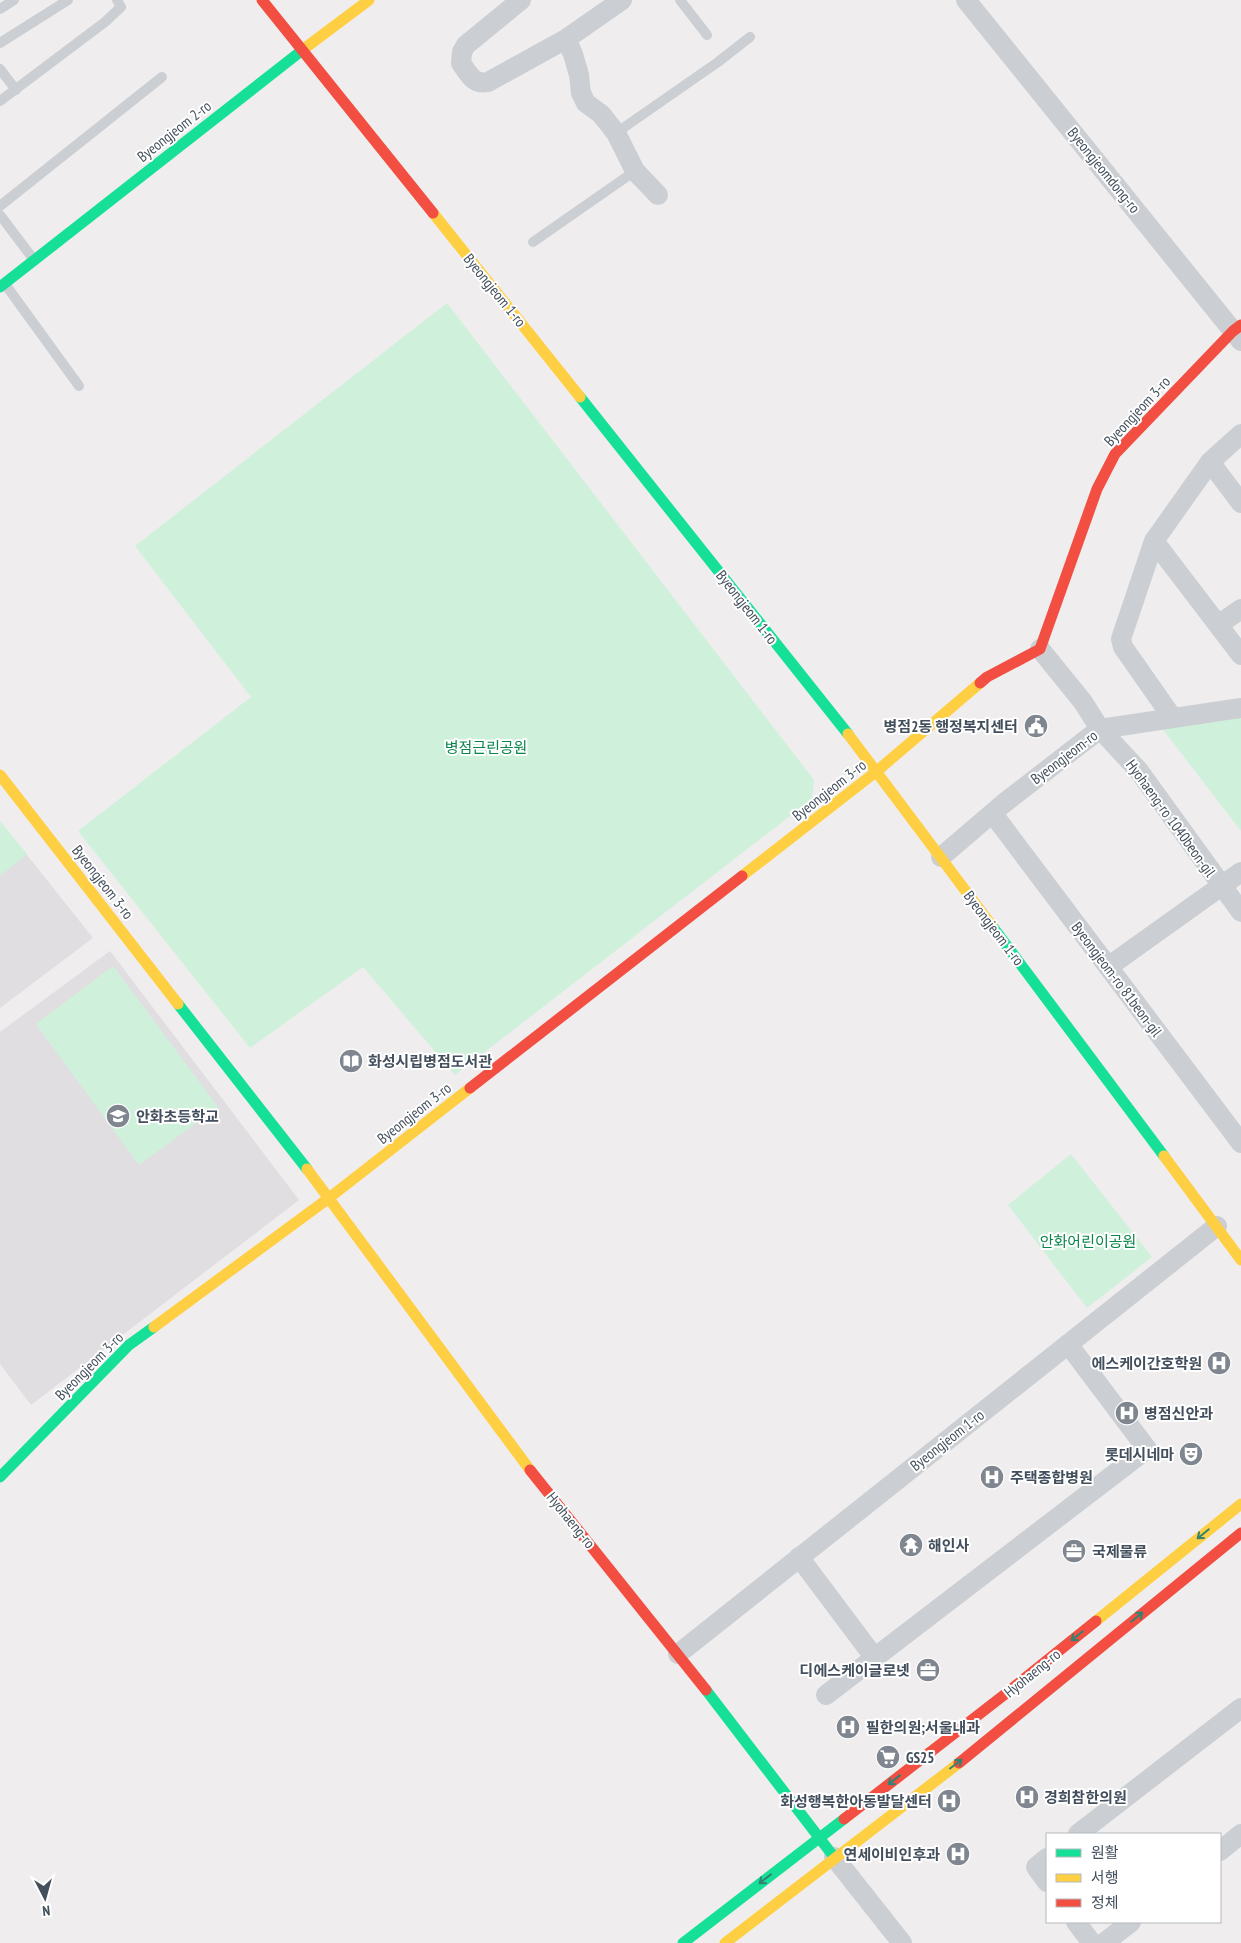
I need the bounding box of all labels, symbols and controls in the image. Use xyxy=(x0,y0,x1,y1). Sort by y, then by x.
street label: Byeongjeom 2-ro xyxy=(133,96,215,166)
street label: Byeongjeomdong-ro xyxy=(1064,123,1144,217)
street label: Byeongjeom 1-ro xyxy=(460,250,530,330)
street label: Byeongjeom 3-ro xyxy=(1100,372,1174,450)
street label: Byeongjeom 1-ro xyxy=(712,566,782,648)
public building icon: 병점2동 행정복지센터 xyxy=(1023,713,1049,739)
place label: 병점2동 행정복지센터 xyxy=(884,717,1018,736)
street label: Byeongjeom-ro xyxy=(1027,726,1101,788)
park label: 병점근린공원 xyxy=(445,738,527,757)
street label: Byeongjeom 3-ro xyxy=(788,755,870,825)
street label: Hyohaeng-ro 1040beon-gil xyxy=(1122,756,1220,881)
street label: Byeongjeom 3-ro xyxy=(68,841,138,923)
street label: Byeongjeom 1-ro xyxy=(960,887,1028,969)
street label: Byeongjeom-ro 81beon-gil xyxy=(1068,918,1167,1041)
library icon: 화성시립병점도서관 xyxy=(338,1048,364,1074)
place label: 화성시립병점도서관 xyxy=(368,1052,492,1071)
street label: Byeongjeom 3-ro xyxy=(373,1078,455,1148)
school or university icon: 안화초등학교 xyxy=(105,1103,131,1129)
place label: 안화초등학교 xyxy=(136,1107,219,1126)
park label: 안화어린이공원 xyxy=(1040,1232,1136,1251)
street label: Byeongjeom 3-ro xyxy=(51,1328,127,1404)
hospital icon: 에스케이간호학원 xyxy=(1206,1350,1232,1376)
place label: 에스케이간호학원 xyxy=(1092,1354,1202,1373)
hospital icon: 병점신안과 xyxy=(1114,1400,1140,1426)
place label: 병점신안과 xyxy=(1144,1404,1213,1423)
street label: Byeongjeom 1-ro xyxy=(906,1405,988,1475)
theatre icon: 롯데시네마 xyxy=(1178,1441,1204,1467)
place label: 롯데시네마 xyxy=(1105,1445,1174,1464)
hospital icon: 주택종합병원 xyxy=(979,1464,1005,1490)
place label: 주택종합병원 xyxy=(1010,1468,1093,1487)
street label: Hyohaeng-ro xyxy=(543,1488,599,1552)
one-way arrow xyxy=(1196,1528,1209,1539)
temple icon: 해인사 xyxy=(898,1532,924,1558)
place label: 해인사 xyxy=(928,1536,970,1555)
office icon: 국제물류 xyxy=(1061,1538,1087,1564)
place label: 국제물류 xyxy=(1092,1542,1147,1561)
one-way arrow xyxy=(1130,1612,1143,1623)
one-way arrow xyxy=(1070,1631,1083,1642)
street label: Hyohaeng-ro xyxy=(1000,1645,1064,1701)
office icon: 디에스케이글로넷 xyxy=(915,1657,941,1683)
place label: 디에스케이글로넷 xyxy=(800,1661,910,1680)
hospital icon: 필한의원;서울내과 xyxy=(835,1714,861,1740)
place label: 필한의원;서울내과 xyxy=(866,1718,980,1737)
supermarket icon: GS25 xyxy=(875,1744,901,1770)
place label: GS25 xyxy=(906,1748,934,1767)
one-way arrow xyxy=(950,1759,963,1770)
one-way arrow xyxy=(887,1775,901,1785)
hospital icon: 경희참한의원 xyxy=(1014,1784,1040,1810)
hospital icon: 화성행복한아동발달센터 xyxy=(936,1788,962,1814)
place label: 경희참한의원 xyxy=(1044,1788,1127,1807)
place label: 화성행복한아동발달센터 xyxy=(780,1792,932,1811)
legend xyxy=(1046,1833,1221,1923)
hospital icon: 연세이비인후과 xyxy=(945,1841,971,1867)
text: 원활 xyxy=(1091,1843,1119,1862)
place label: 연세이비인후과 xyxy=(843,1845,940,1864)
text: 서행 xyxy=(1091,1868,1119,1887)
north arrow xyxy=(20,1873,70,1923)
one-way arrow xyxy=(759,1874,772,1885)
text: 정체 xyxy=(1091,1893,1119,1912)
text: N xyxy=(42,1902,51,1920)

